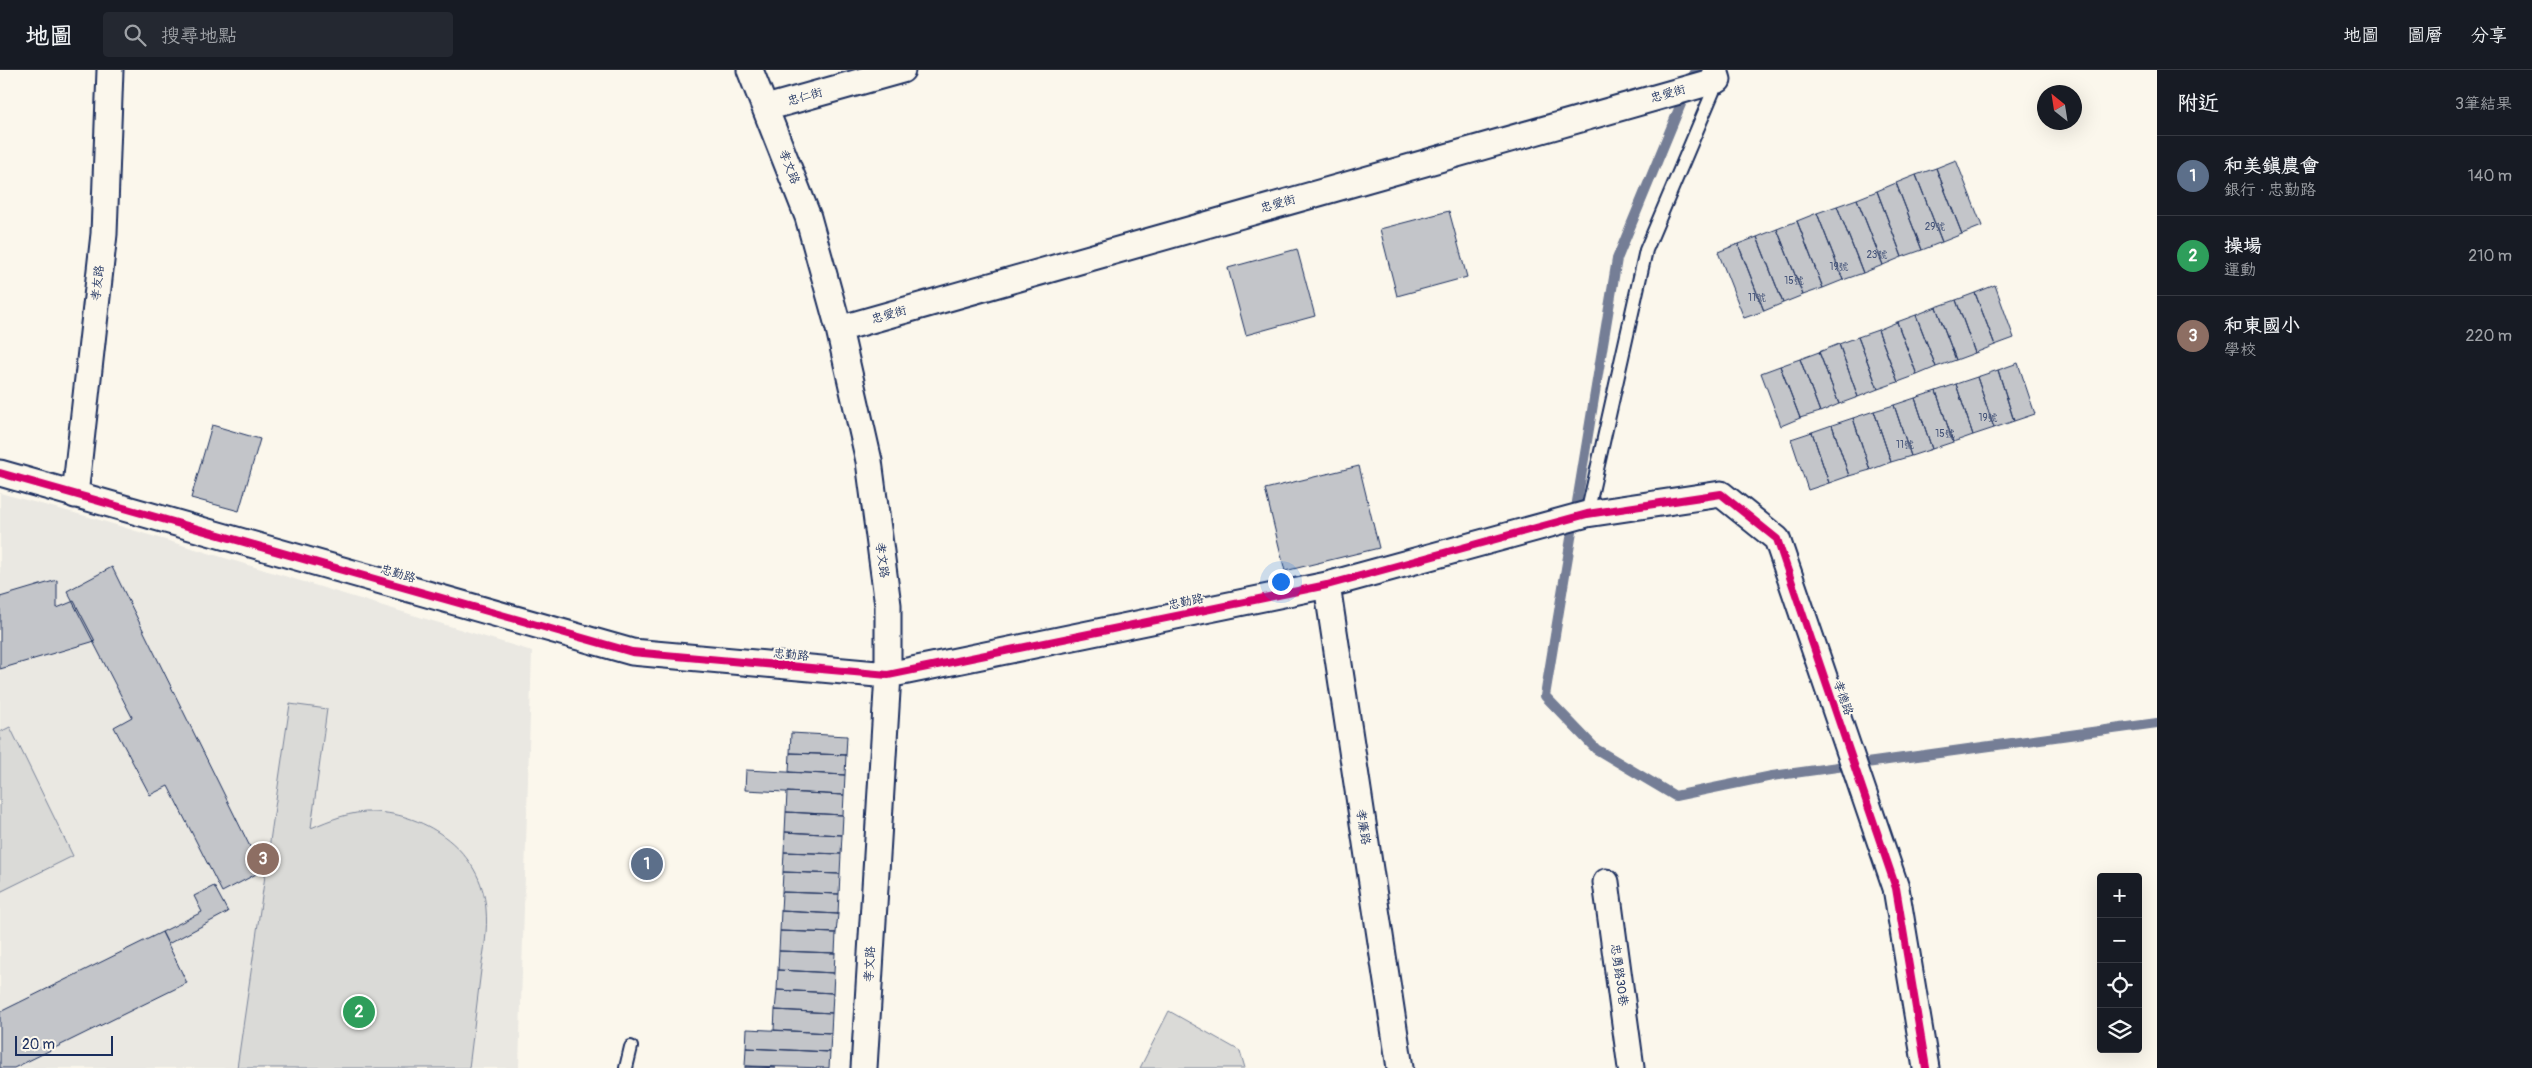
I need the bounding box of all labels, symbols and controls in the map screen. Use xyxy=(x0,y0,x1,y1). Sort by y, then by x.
search box xyxy=(103,12,453,57)
icon: search xyxy=(121,21,149,49)
text: 地圖 xyxy=(25,22,73,51)
text: 搜尋地點 xyxy=(161,24,237,48)
text: 地圖 xyxy=(2343,24,2379,47)
text: 圖層 xyxy=(2407,24,2443,47)
text: 分享 xyxy=(2471,24,2507,47)
street label: 忠愛街 xyxy=(1649,82,1687,106)
street label: 忠仁街 xyxy=(786,85,824,109)
north arrow xyxy=(2037,85,2082,130)
text: 附近 xyxy=(2177,90,2219,117)
text: 3筆結果 xyxy=(2455,94,2512,114)
street label: 孝文路 xyxy=(776,148,802,186)
text: 和美鎮農會 xyxy=(2224,154,2319,178)
text: 1 xyxy=(2190,166,2196,186)
text: 140 m xyxy=(2468,166,2512,186)
text: 銀行 · 忠勤路 xyxy=(2224,180,2316,200)
street label: 忠愛街 xyxy=(1259,192,1297,216)
house number: 29號 xyxy=(1925,221,1945,233)
text: 操場 xyxy=(2224,234,2262,258)
text: 2 xyxy=(2189,246,2197,266)
text: 210 m xyxy=(2468,246,2512,266)
house number: 23號 xyxy=(1867,249,1887,261)
text: 運動 xyxy=(2224,260,2256,280)
house number: 19號 xyxy=(1829,261,1849,273)
street label: 孝友路 xyxy=(89,264,107,302)
house number: 15號 xyxy=(1784,275,1804,287)
house number: 11號 xyxy=(1748,292,1766,304)
street label: 忠愛街 xyxy=(870,303,908,327)
text: 和東國小 xyxy=(2224,314,2300,338)
text: 3 xyxy=(2189,326,2197,346)
text: 220 m xyxy=(2466,326,2512,346)
text: 學校 xyxy=(2224,340,2256,360)
house number: 19號 xyxy=(1978,412,1998,424)
house number: 15號 xyxy=(1935,428,1955,440)
house number: 11號 xyxy=(1896,439,1914,451)
street label: 孝文路 xyxy=(872,541,892,579)
street label: 忠勤路 xyxy=(379,562,417,586)
your location xyxy=(1268,569,1294,595)
street label: 忠勤路 xyxy=(1167,591,1205,613)
street label: 忠勤路 xyxy=(772,646,810,664)
street label: 孝德路 xyxy=(1830,679,1856,717)
street label: 孝廉路 xyxy=(1353,808,1373,846)
pin: 3 xyxy=(247,840,279,878)
pin: 1 xyxy=(631,845,663,883)
map controls xyxy=(2097,873,2142,1053)
button: + xyxy=(2097,873,2142,918)
button: − xyxy=(2097,918,2142,963)
street label: 忠勇路30巷 xyxy=(1607,943,1631,1007)
street label: 孝文路 xyxy=(862,946,878,982)
button: locate xyxy=(2097,963,2142,1008)
pin: 2 xyxy=(343,993,375,1031)
button: layers xyxy=(2097,1008,2142,1053)
scale bar xyxy=(15,1033,112,1056)
text: 20 m xyxy=(22,1036,55,1053)

